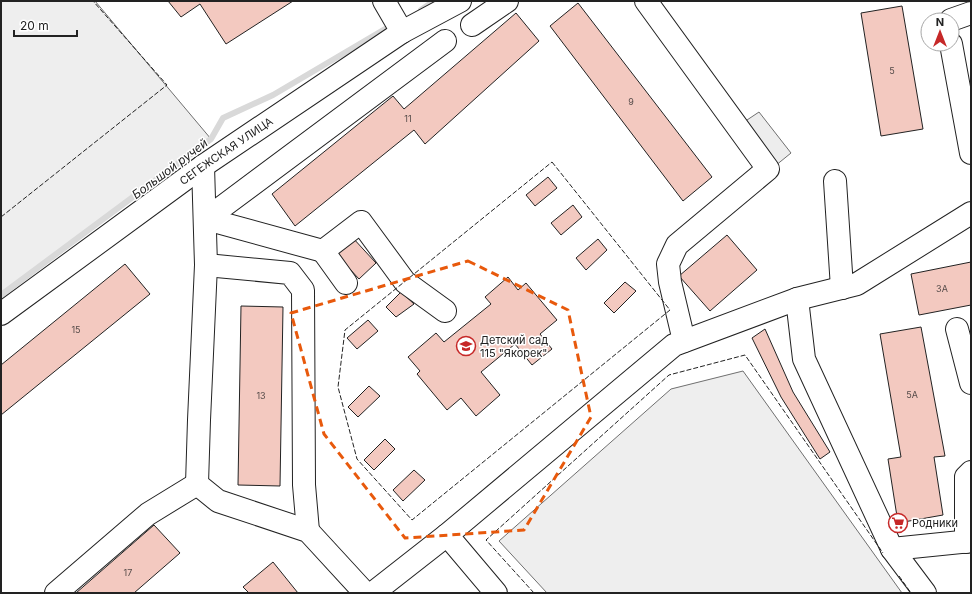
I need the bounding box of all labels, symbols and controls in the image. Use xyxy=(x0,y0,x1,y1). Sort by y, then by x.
scale bar xyxy=(14,12,77,38)
north arrow xyxy=(920,12,960,52)
text: N xyxy=(936,15,944,29)
text: 20 m xyxy=(20,18,49,33)
house number: 5 xyxy=(889,65,895,76)
house number: 9 xyxy=(628,96,634,107)
house number: 11 xyxy=(404,113,412,124)
street label: СЕГЕЖСКАЯ УЛИЦА xyxy=(177,114,276,188)
water label: Большой ручей xyxy=(129,135,211,202)
house number: 3А xyxy=(936,283,948,294)
house number: 15 xyxy=(71,324,81,335)
place label: Детский сад 115 "Якорек" xyxy=(480,333,548,360)
school or university icon: Детский сад 115 "Якорек" xyxy=(455,335,477,357)
house number: 5А xyxy=(906,389,918,400)
house number: 13 xyxy=(256,390,266,401)
supermarket icon: Родники xyxy=(887,512,909,534)
place label: Родники xyxy=(912,516,958,530)
house number: 17 xyxy=(124,567,132,578)

